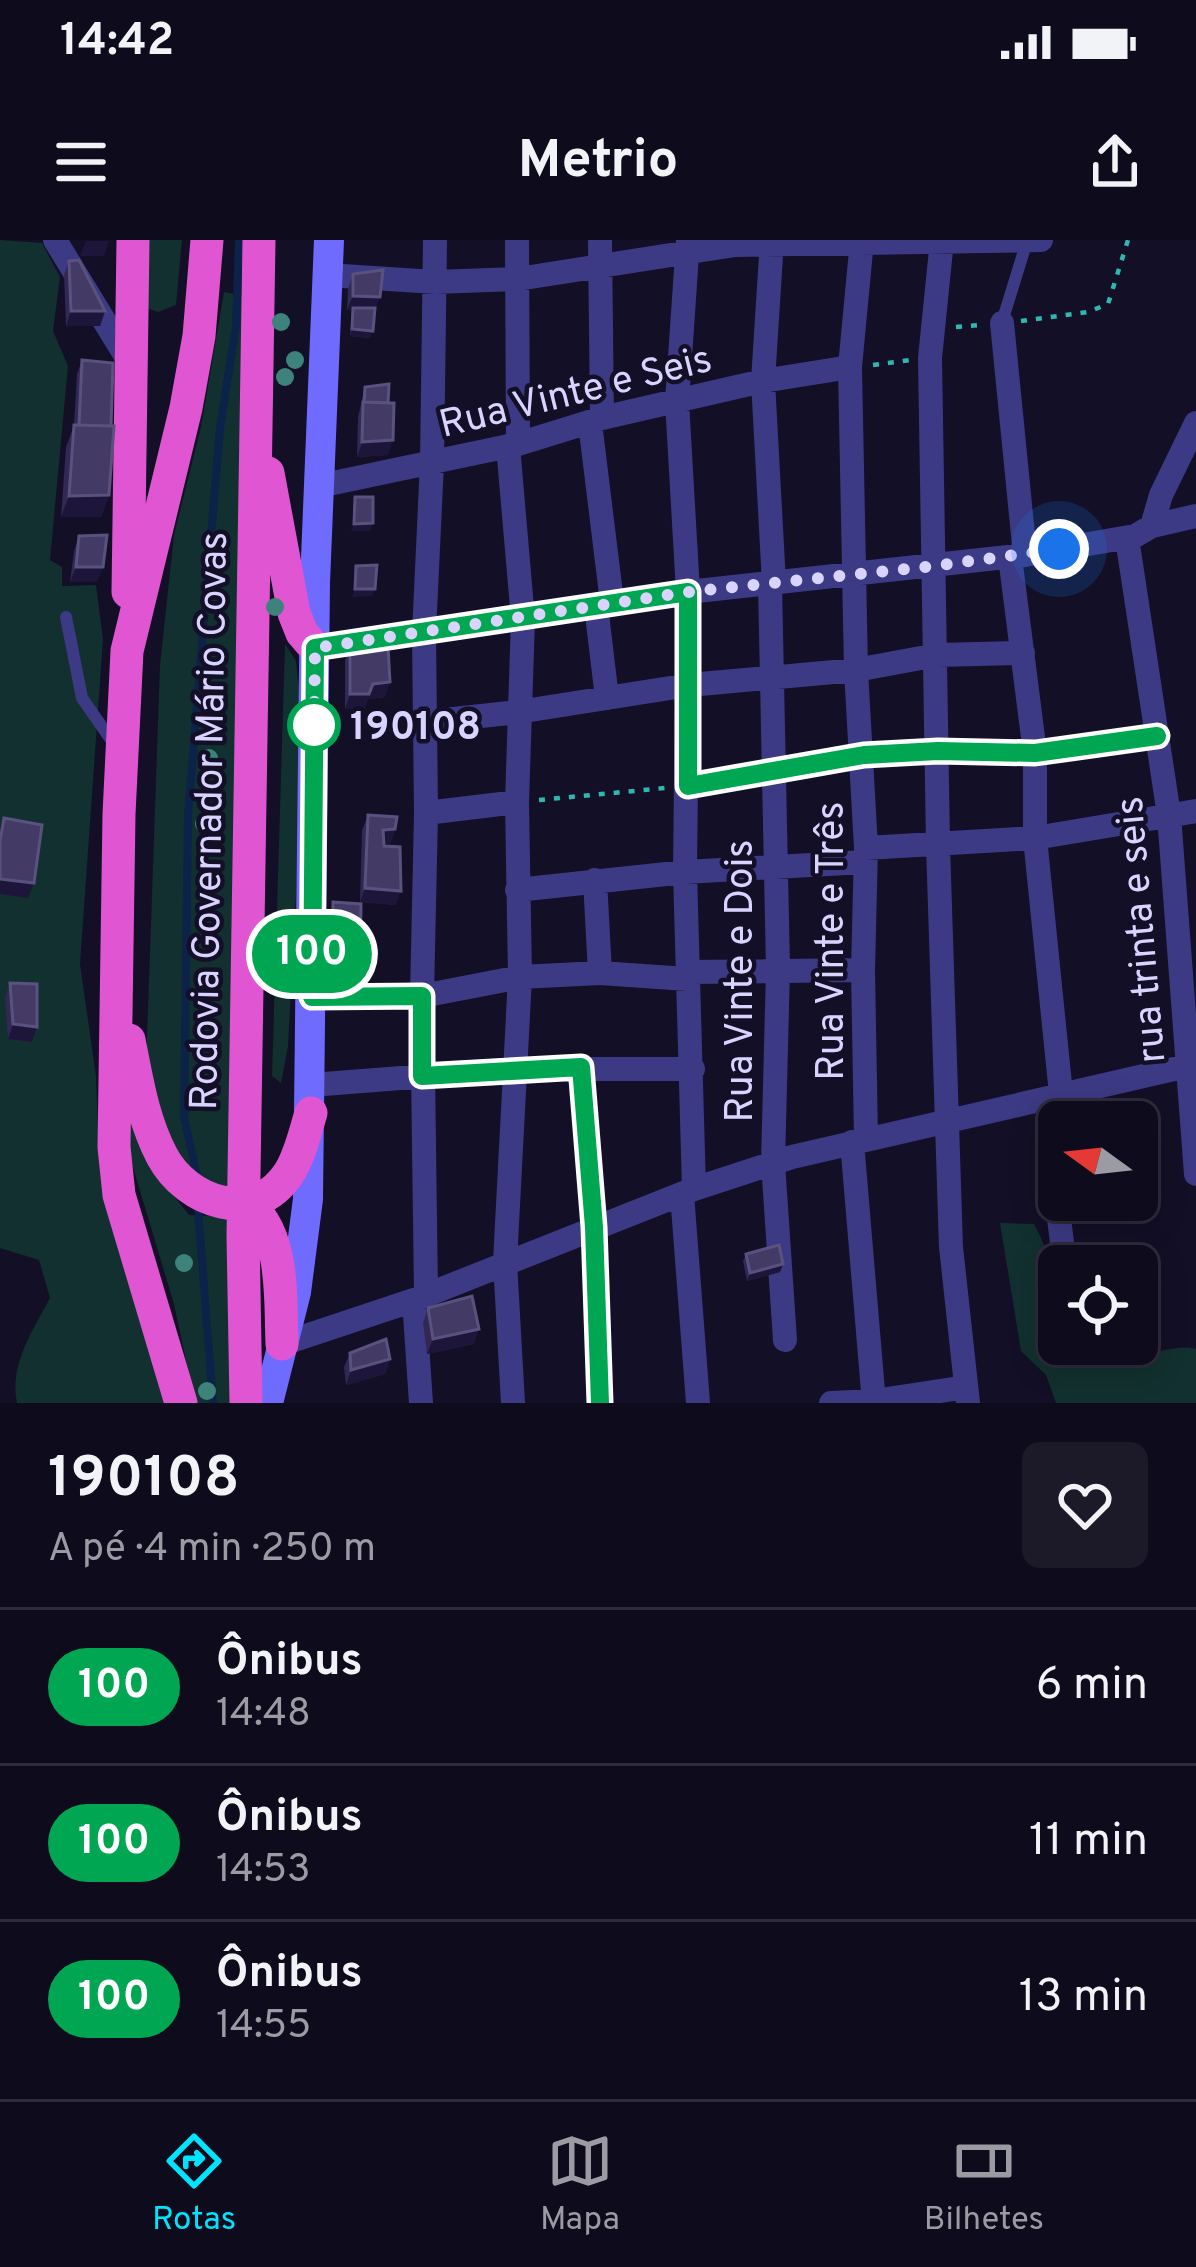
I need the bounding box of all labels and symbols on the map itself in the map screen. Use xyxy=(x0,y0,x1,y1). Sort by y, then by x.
street label: Rua Vinte e Seis xyxy=(435,337,717,452)
your location xyxy=(1029,519,1089,579)
street label: Rodovia Governador Mário Covas xyxy=(182,531,241,1111)
marker: 190108 xyxy=(289,700,339,750)
place label: 190108 xyxy=(350,705,481,754)
street label: rua trinta e seis xyxy=(1107,794,1180,1065)
street label: Rua Vinte e Três xyxy=(809,801,858,1081)
street label: Rua Vinte e Dois xyxy=(718,839,767,1123)
line badge: 100 xyxy=(243,915,381,993)
north arrow xyxy=(1038,1101,1158,1221)

